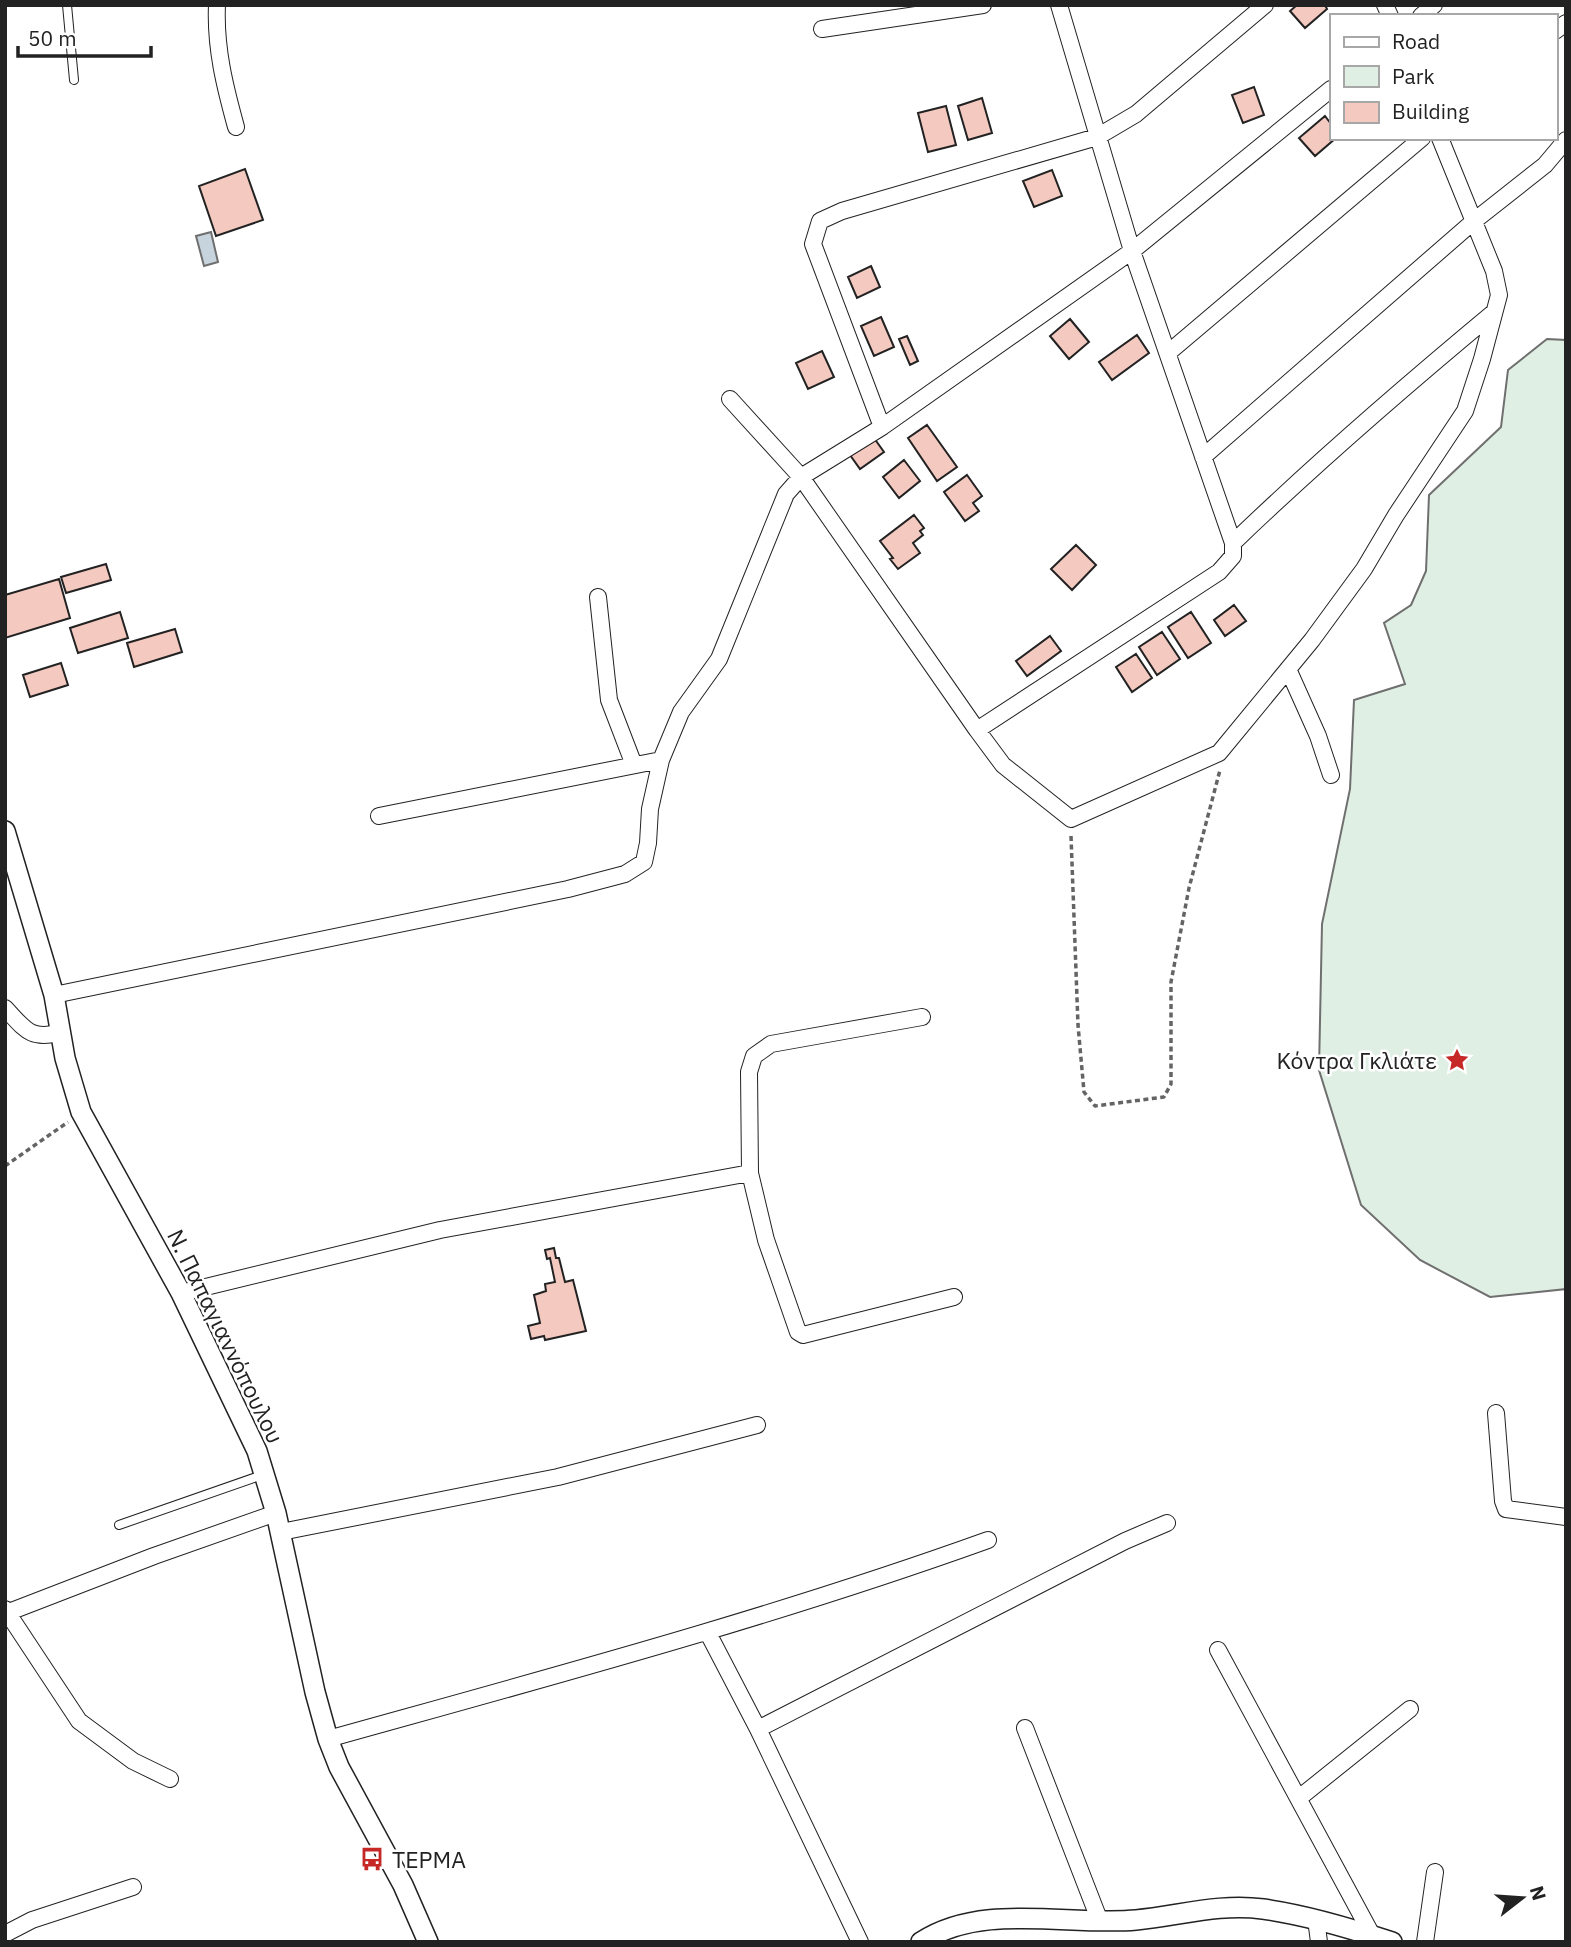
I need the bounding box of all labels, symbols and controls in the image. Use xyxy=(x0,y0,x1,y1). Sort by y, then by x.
scale bar xyxy=(18,14,150,58)
legend xyxy=(1330,14,1557,140)
text: 50 m xyxy=(28,24,77,52)
text: Road xyxy=(1392,27,1440,55)
text: Park xyxy=(1392,62,1435,90)
text: Building xyxy=(1392,97,1469,125)
place label: Κόντρα Γκλιάτε xyxy=(1276,1045,1437,1075)
place icon: Κόντρα Γκλιάτε xyxy=(1443,1046,1471,1074)
street label: Ν. Παπαγιαννόπουλου xyxy=(161,1224,291,1448)
place label: ΤΕΡΜΑ xyxy=(392,1844,466,1874)
bus stop icon: ΤΕΡΜΑ xyxy=(358,1845,386,1873)
north arrow xyxy=(1487,1863,1557,1933)
text: N xyxy=(1525,1883,1552,1903)

